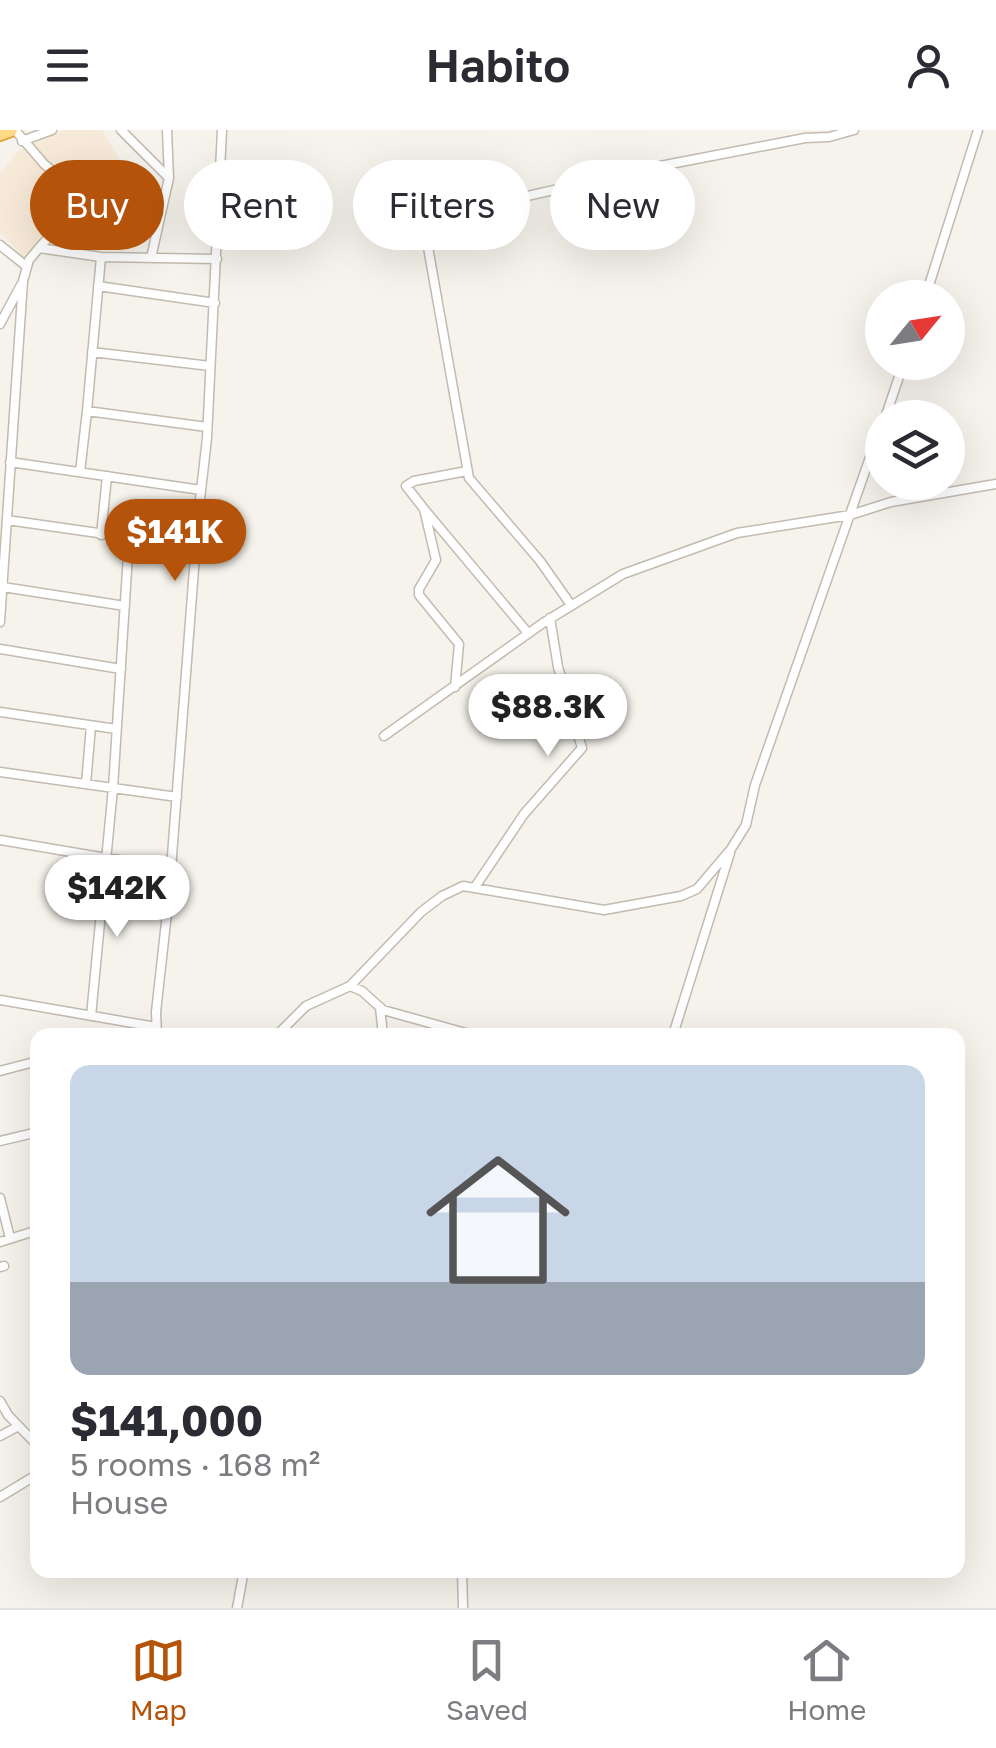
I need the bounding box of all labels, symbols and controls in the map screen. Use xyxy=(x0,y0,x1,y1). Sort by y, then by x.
icon: menu xyxy=(40,38,95,93)
text: Habito xyxy=(426,38,570,92)
icon: person xyxy=(901,38,956,93)
chip: Buy xyxy=(30,160,164,250)
chip: Rent xyxy=(184,160,333,250)
chip: Filters xyxy=(353,160,530,250)
chip: New xyxy=(550,160,695,250)
north arrow xyxy=(865,280,965,380)
map controls xyxy=(865,280,965,500)
button: layers xyxy=(865,400,965,500)
pin: $141K xyxy=(105,499,245,584)
text: $141K xyxy=(126,512,224,550)
pin: $88.3K xyxy=(467,674,629,759)
text: $88.3K xyxy=(490,687,606,725)
pin: $142K xyxy=(47,855,187,940)
text: $142K xyxy=(67,868,167,906)
icon: home xyxy=(408,1130,588,1310)
text: $141,000 xyxy=(70,1395,263,1445)
text: 5 rooms · 168 m² xyxy=(70,1445,320,1483)
text: House xyxy=(70,1483,168,1521)
tab: Map xyxy=(130,1633,187,1726)
tab: Saved xyxy=(446,1633,528,1726)
tab: Home xyxy=(787,1633,866,1726)

